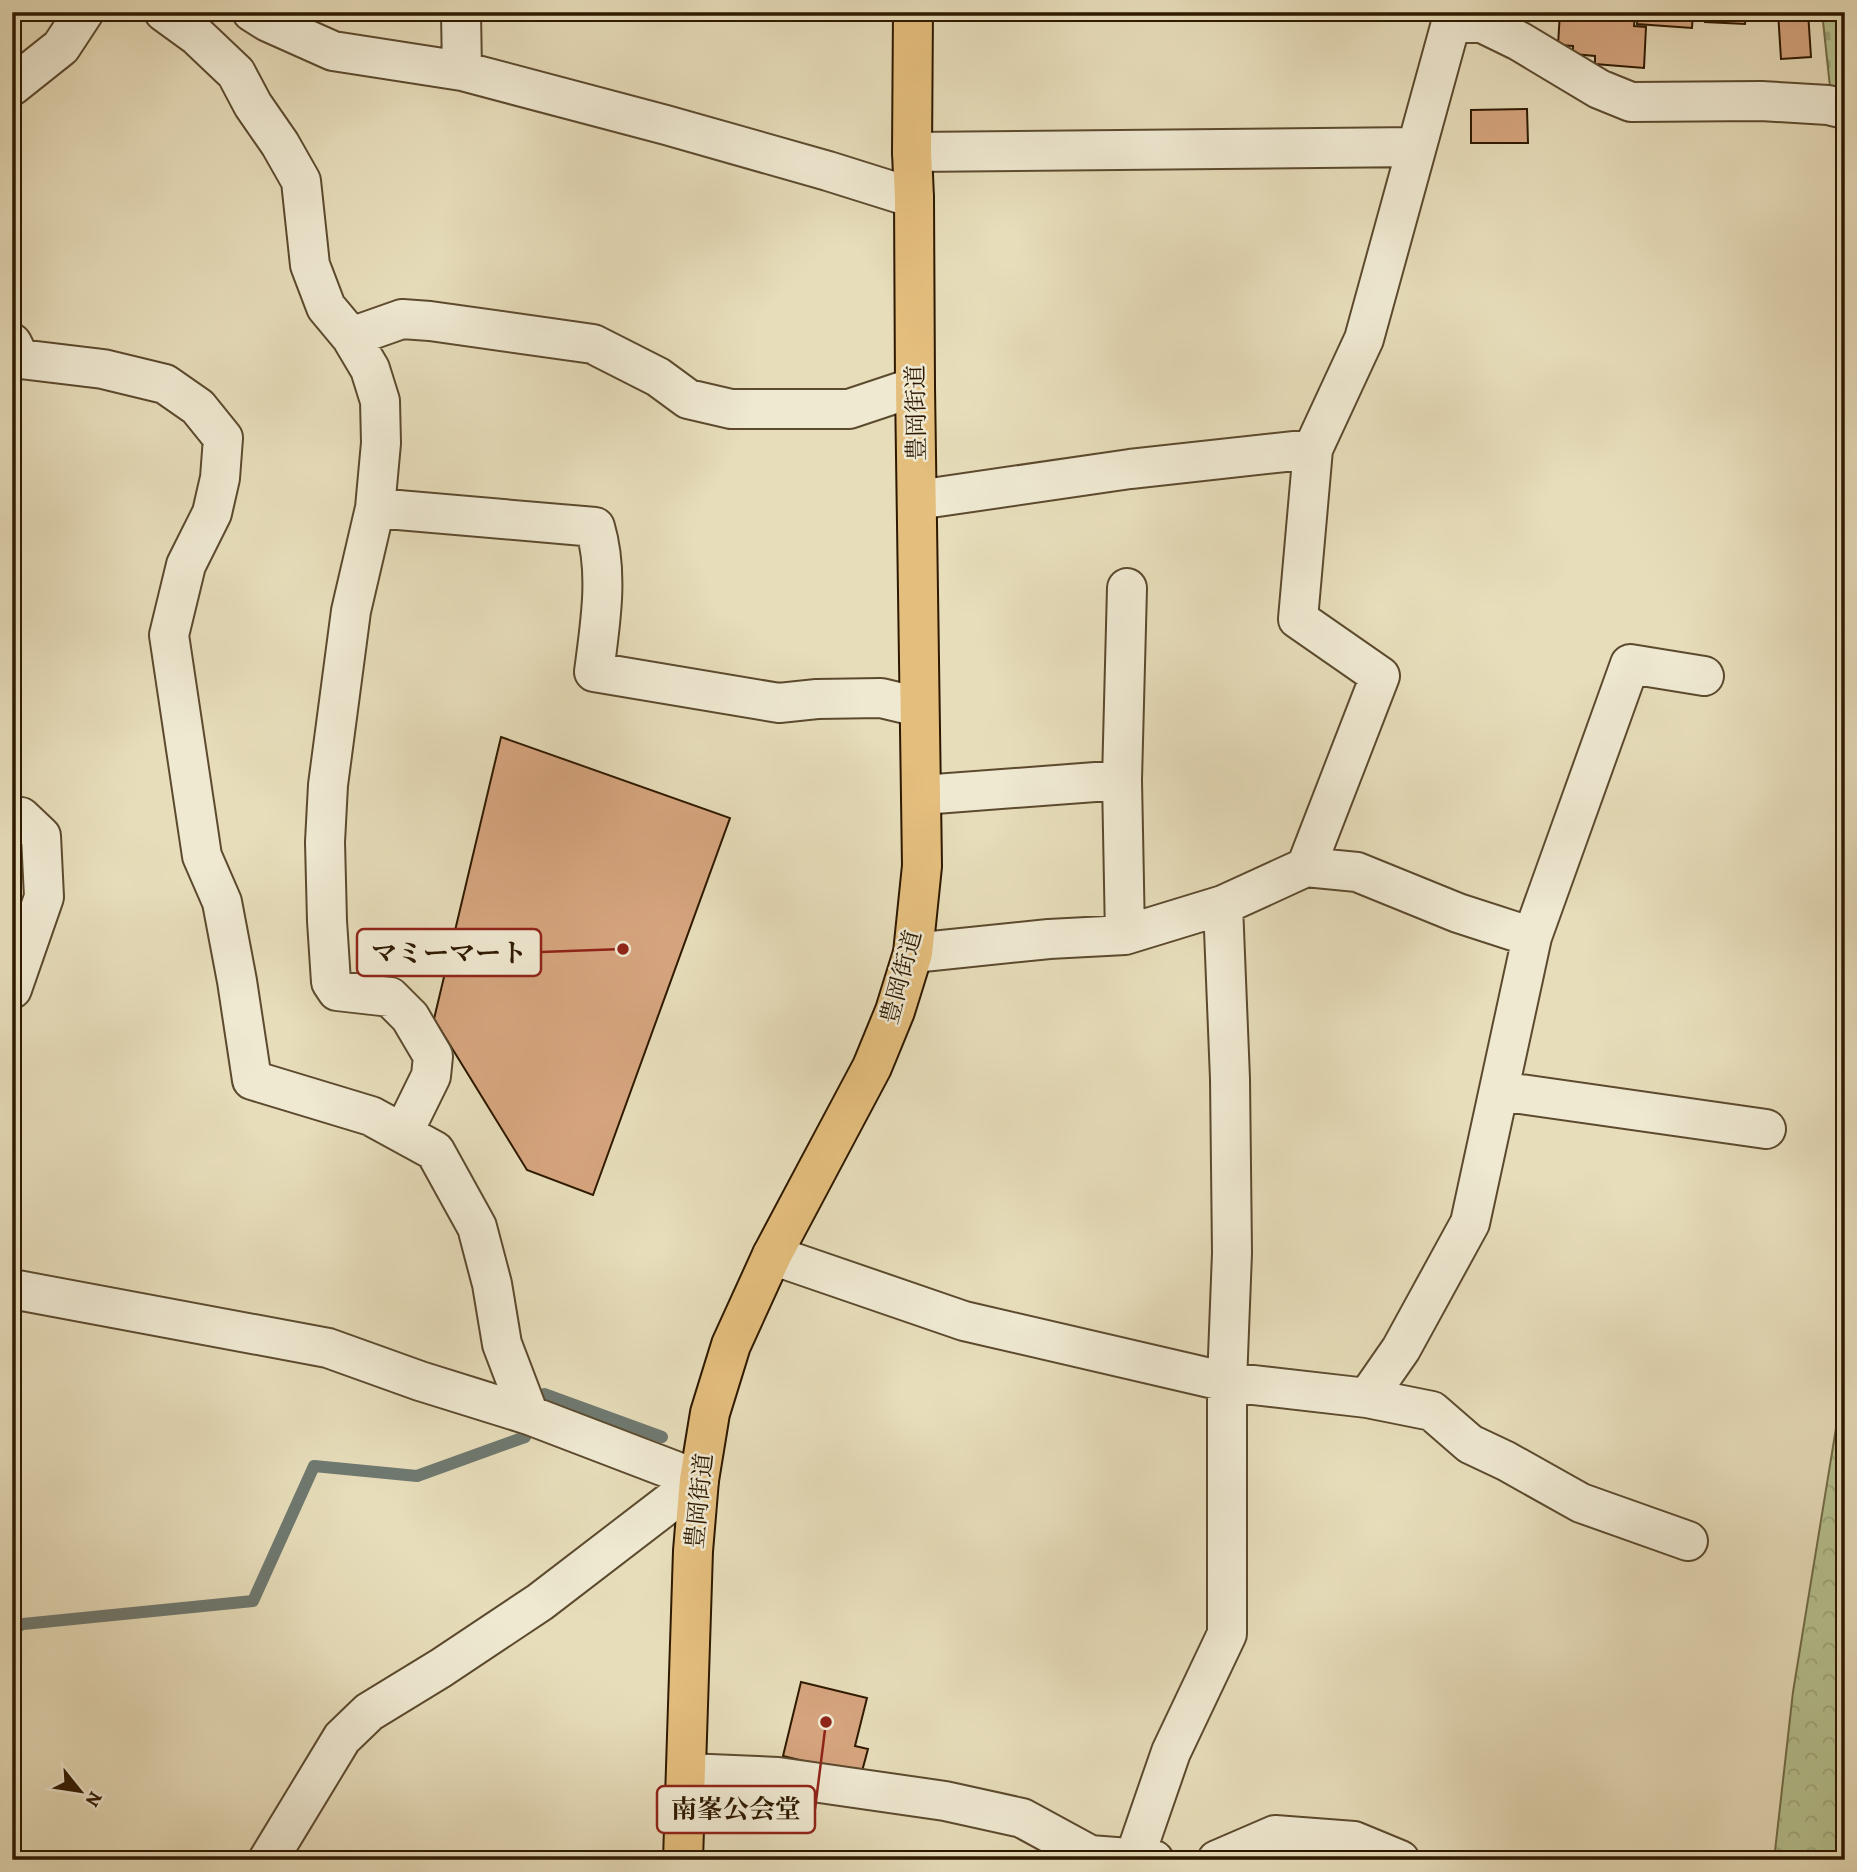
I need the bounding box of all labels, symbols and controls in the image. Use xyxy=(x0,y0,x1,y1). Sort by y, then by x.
street label: 豊岡街道 xyxy=(899,365,933,461)
street label: 豊岡街道 xyxy=(873,926,929,1028)
callout: マミーマート xyxy=(357,929,541,976)
text: マミーマート xyxy=(371,936,527,971)
street label: 豊岡街道 xyxy=(678,1452,720,1550)
north arrow xyxy=(46,1756,116,1826)
callout: 南峯公会堂 xyxy=(657,1786,815,1833)
text: N xyxy=(79,1787,109,1812)
text: 南峯公会堂 xyxy=(671,1792,801,1827)

